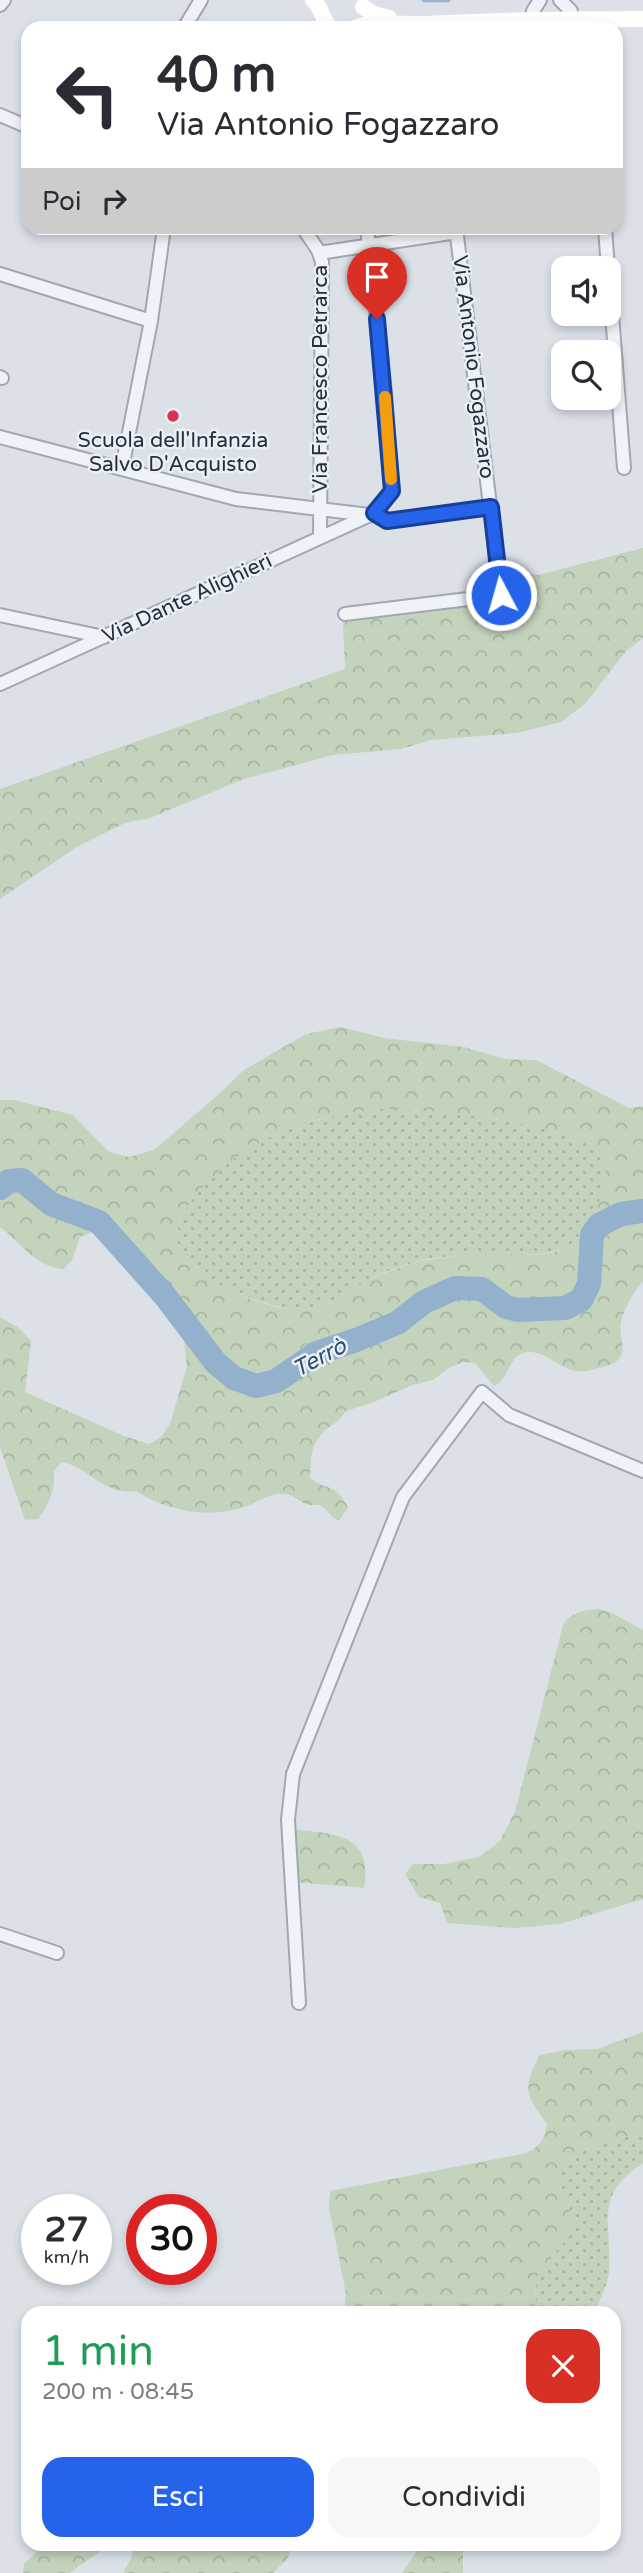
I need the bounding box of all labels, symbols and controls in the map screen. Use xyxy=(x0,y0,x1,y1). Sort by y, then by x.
text: 40 m xyxy=(157,46,276,105)
icon: left xyxy=(42,49,133,140)
text: Via Antonio Fogazzaro xyxy=(157,106,500,144)
icon: right xyxy=(95,182,133,220)
text: Poi xyxy=(42,186,81,217)
pin xyxy=(347,247,407,319)
street label: Via Antonio Fogazzaro xyxy=(447,254,500,480)
map controls xyxy=(551,256,621,410)
button: sound xyxy=(551,256,621,326)
icon: arrive xyxy=(358,258,396,296)
street label: Via Francesco Petrarca xyxy=(308,265,333,493)
button: search xyxy=(551,340,621,410)
marker: Scuola dell'Infanzia Salvo D'Acquisto xyxy=(165,408,181,424)
place label: Scuola dell'Infanzia Salvo D'Acquisto xyxy=(78,428,268,477)
street label: Via Dante Alighieri xyxy=(98,548,276,649)
position arrow xyxy=(464,558,538,632)
water label: Terrò xyxy=(288,1332,352,1384)
speed limit sign: 30 xyxy=(126,2194,217,2285)
text: 27 xyxy=(45,2209,88,2251)
text: km/h xyxy=(44,2246,89,2268)
text: 1 min xyxy=(42,2326,154,2377)
button: close xyxy=(526,2329,600,2403)
text: 200 m · 08:45 xyxy=(42,2378,194,2406)
button: Esci xyxy=(42,2457,314,2537)
button: Condividi xyxy=(328,2457,600,2537)

